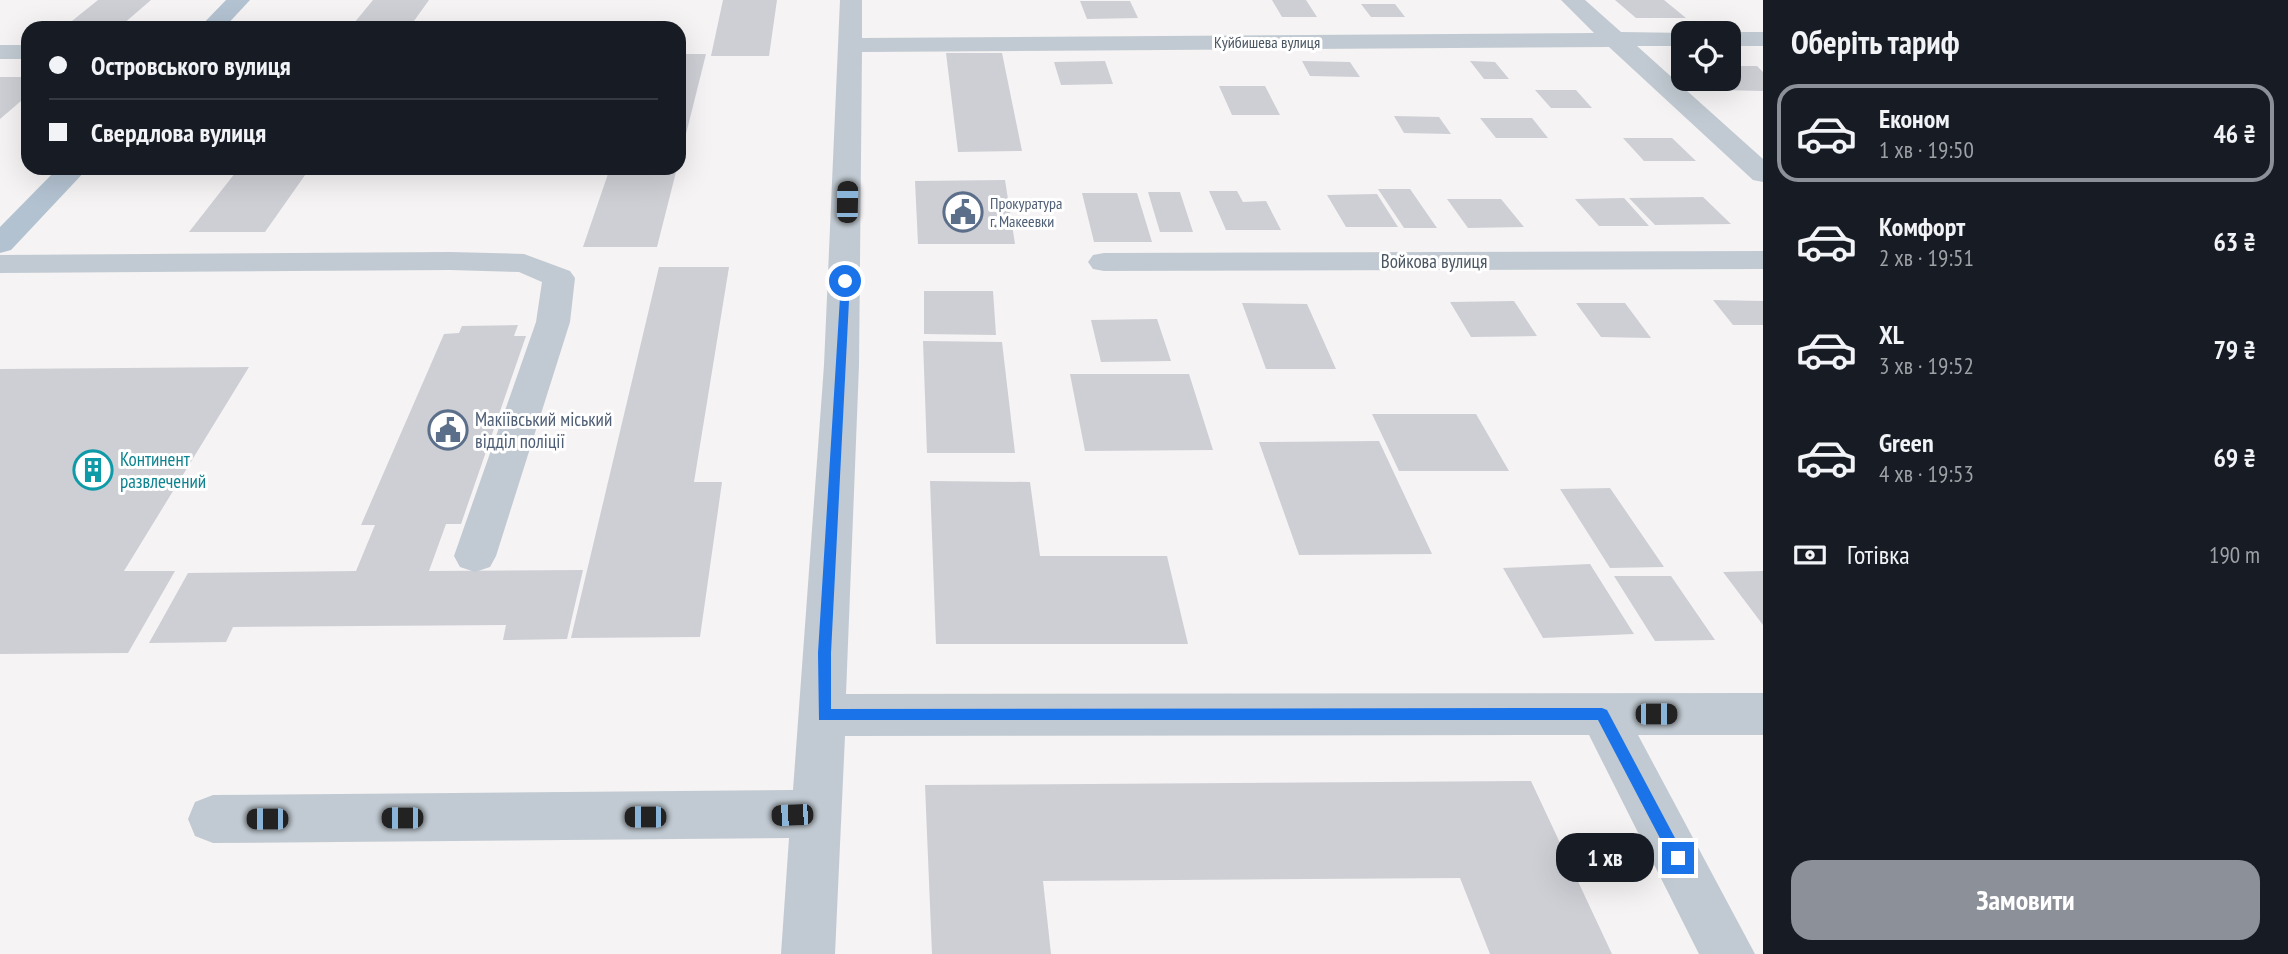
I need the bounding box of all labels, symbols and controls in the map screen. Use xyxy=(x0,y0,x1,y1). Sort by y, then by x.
map controls xyxy=(1671,21,1741,91)
button: locate xyxy=(1671,21,1741,91)
text: Оберіть тариф xyxy=(1791,21,1959,63)
street label: Куйбишева вулиця xyxy=(1214,32,1320,52)
text: Островського вулиця xyxy=(91,49,291,82)
icon: car xyxy=(1795,102,1858,165)
text: Економ xyxy=(1879,102,1950,135)
text: Свердлова вулиця xyxy=(91,116,266,149)
text: 46 ₴ xyxy=(2213,117,2256,150)
text: 1 хв · 19:50 xyxy=(1879,135,1974,164)
car xyxy=(837,181,858,223)
public building icon: Прокуратура г. Макеевки xyxy=(942,191,984,233)
place label: Прокуратура г. Макеевки xyxy=(990,193,1062,231)
icon: car xyxy=(1795,210,1858,273)
text: Комфорт xyxy=(1879,210,1965,243)
text: 63 ₴ xyxy=(2213,225,2256,258)
text: 2 хв · 19:51 xyxy=(1879,243,1974,272)
street label: Войкова вулиця xyxy=(1381,249,1487,273)
route start xyxy=(829,265,861,297)
icon: car xyxy=(1795,318,1858,381)
text: XL xyxy=(1879,318,1904,351)
text: 79 ₴ xyxy=(2213,333,2256,366)
text: 3 хв · 19:52 xyxy=(1879,351,1974,380)
place label: Макіївський міський відділ поліції xyxy=(475,407,612,453)
public building icon: Макіївський міський відділ поліції xyxy=(427,409,469,451)
icon: car xyxy=(1795,426,1858,489)
text: Green xyxy=(1879,426,1934,459)
text: 69 ₴ xyxy=(2213,441,2256,474)
place label: Континент развлечений xyxy=(120,447,206,493)
building icon: Континент развлечений xyxy=(72,449,114,491)
text: 4 хв · 19:53 xyxy=(1879,459,1974,488)
icon: cash xyxy=(1791,536,1829,574)
text: Готівка xyxy=(1847,538,1910,571)
text: 190 m xyxy=(2209,540,2260,569)
car xyxy=(1636,704,1678,725)
car xyxy=(771,804,814,826)
car xyxy=(625,807,667,828)
car xyxy=(382,808,424,829)
car xyxy=(247,809,289,830)
callout: 1 хв xyxy=(1556,834,1654,882)
route end xyxy=(1662,842,1694,874)
text: 1 хв xyxy=(1587,843,1623,872)
button: Замовити xyxy=(1791,860,2260,940)

